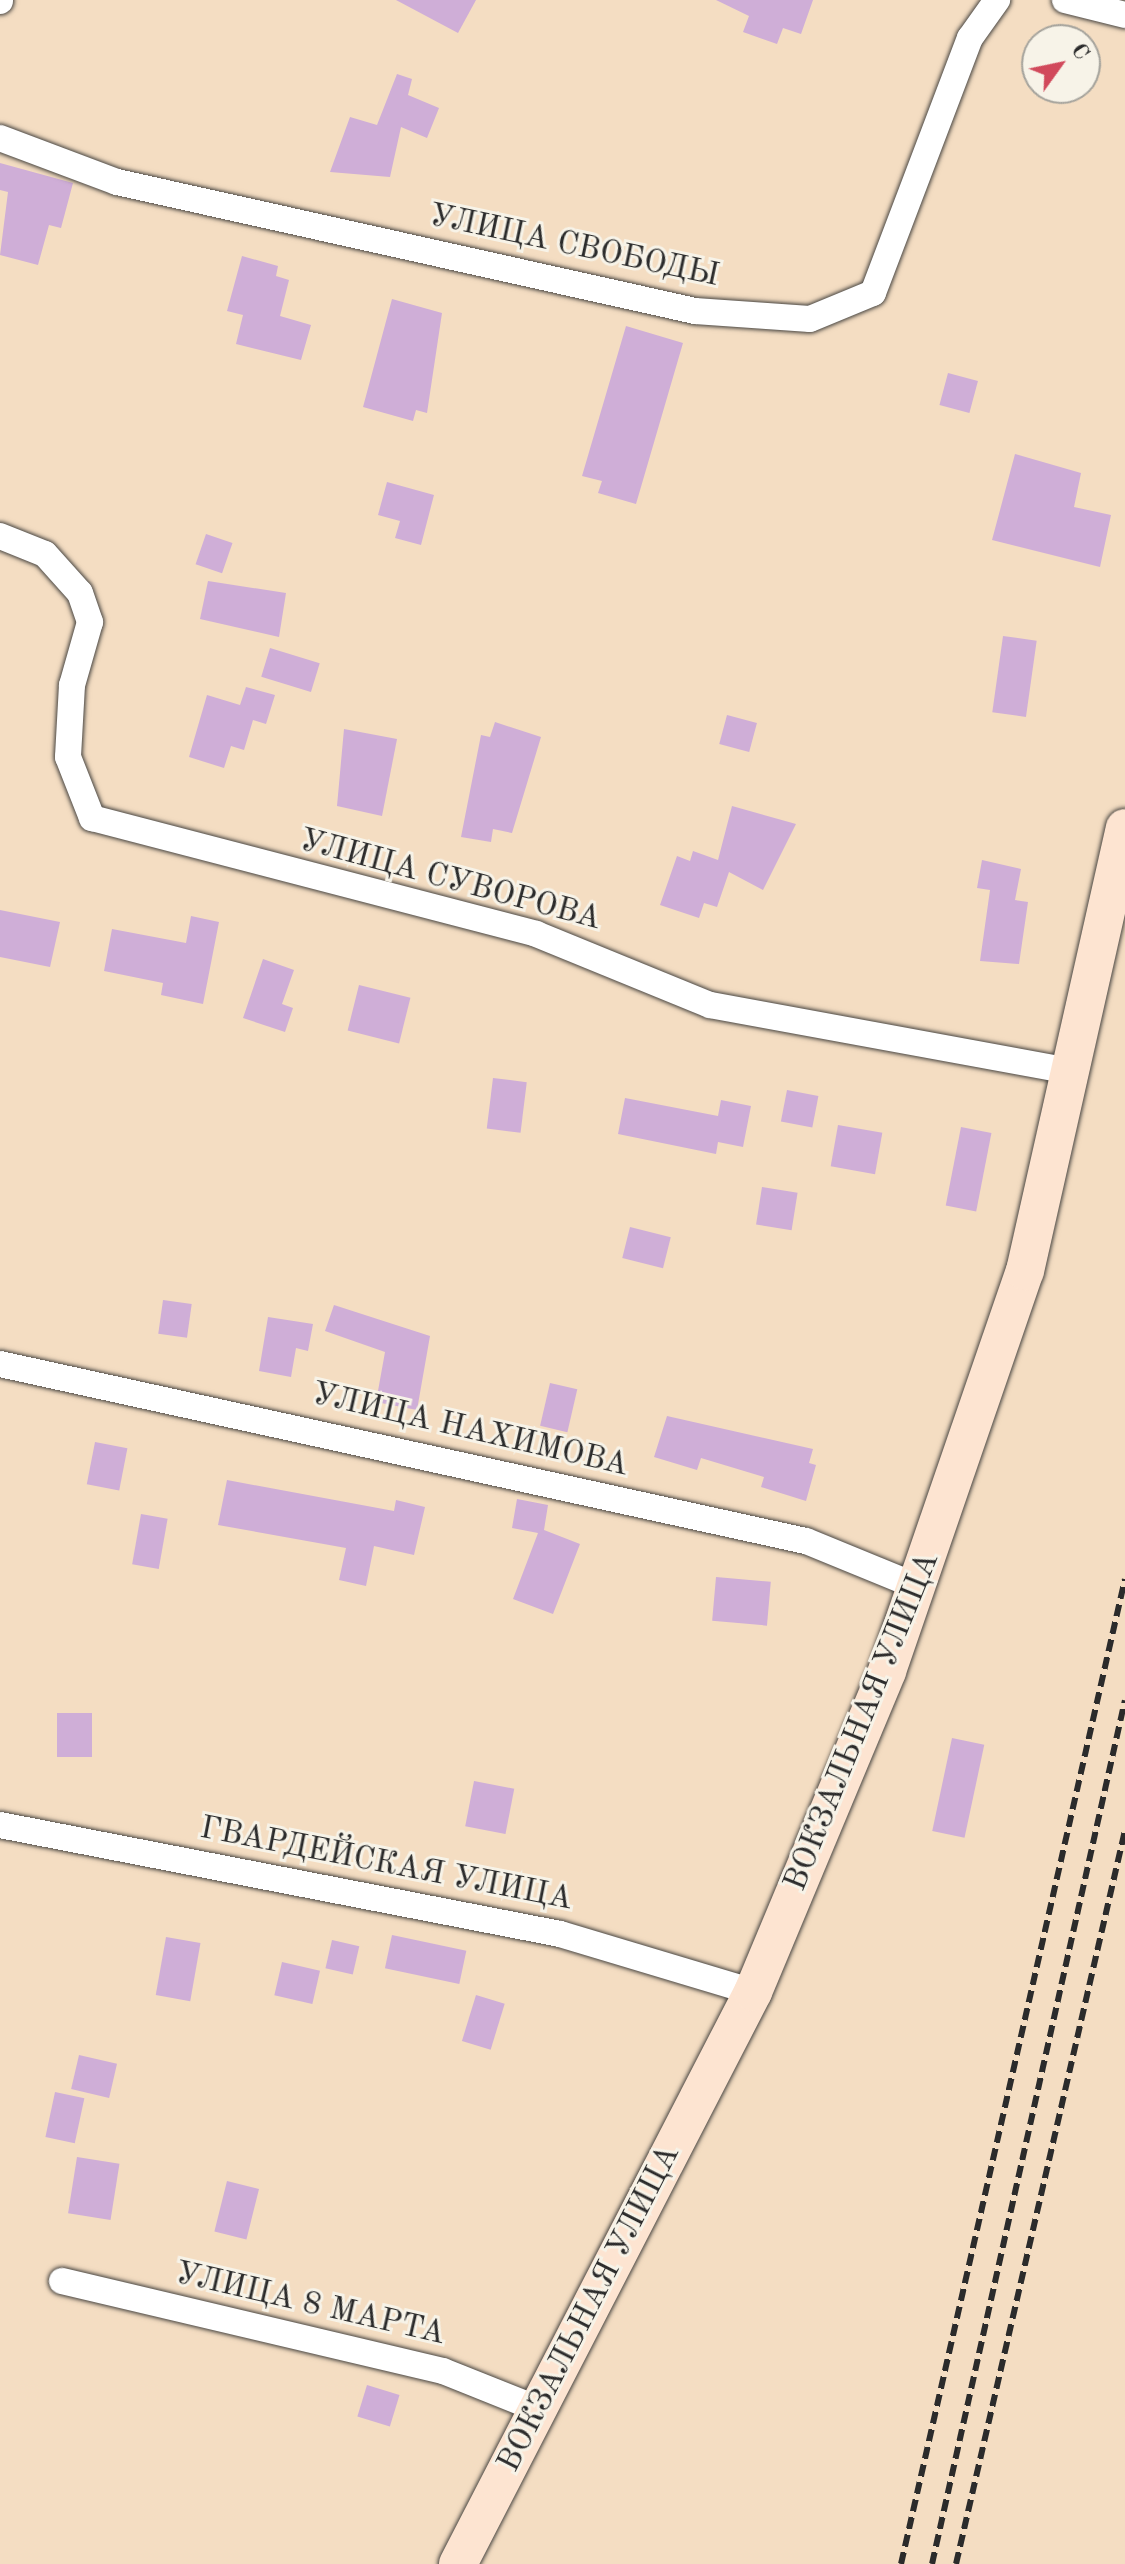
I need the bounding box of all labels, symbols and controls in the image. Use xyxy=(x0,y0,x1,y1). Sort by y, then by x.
north arrow xyxy=(1021,24,1101,104)
text: С xyxy=(1066,40,1093,64)
street label: УЛИЦА СВОБОДЫ xyxy=(426,198,722,296)
street label: УЛИЦА СУВОРОВА xyxy=(295,822,605,940)
street label: УЛИЦА НАХИМОВА xyxy=(308,1376,632,1486)
street label: ВОКЗАЛЬНАЯ УЛИЦА xyxy=(777,1547,949,1897)
street label: ГВАРДЕЙСКАЯ УЛИЦА xyxy=(197,1810,575,1920)
street label: ВОКЗАЛЬНАЯ УЛИЦА xyxy=(491,2139,689,2479)
street label: УЛИЦА 8 МАРТА xyxy=(171,2255,449,2355)

